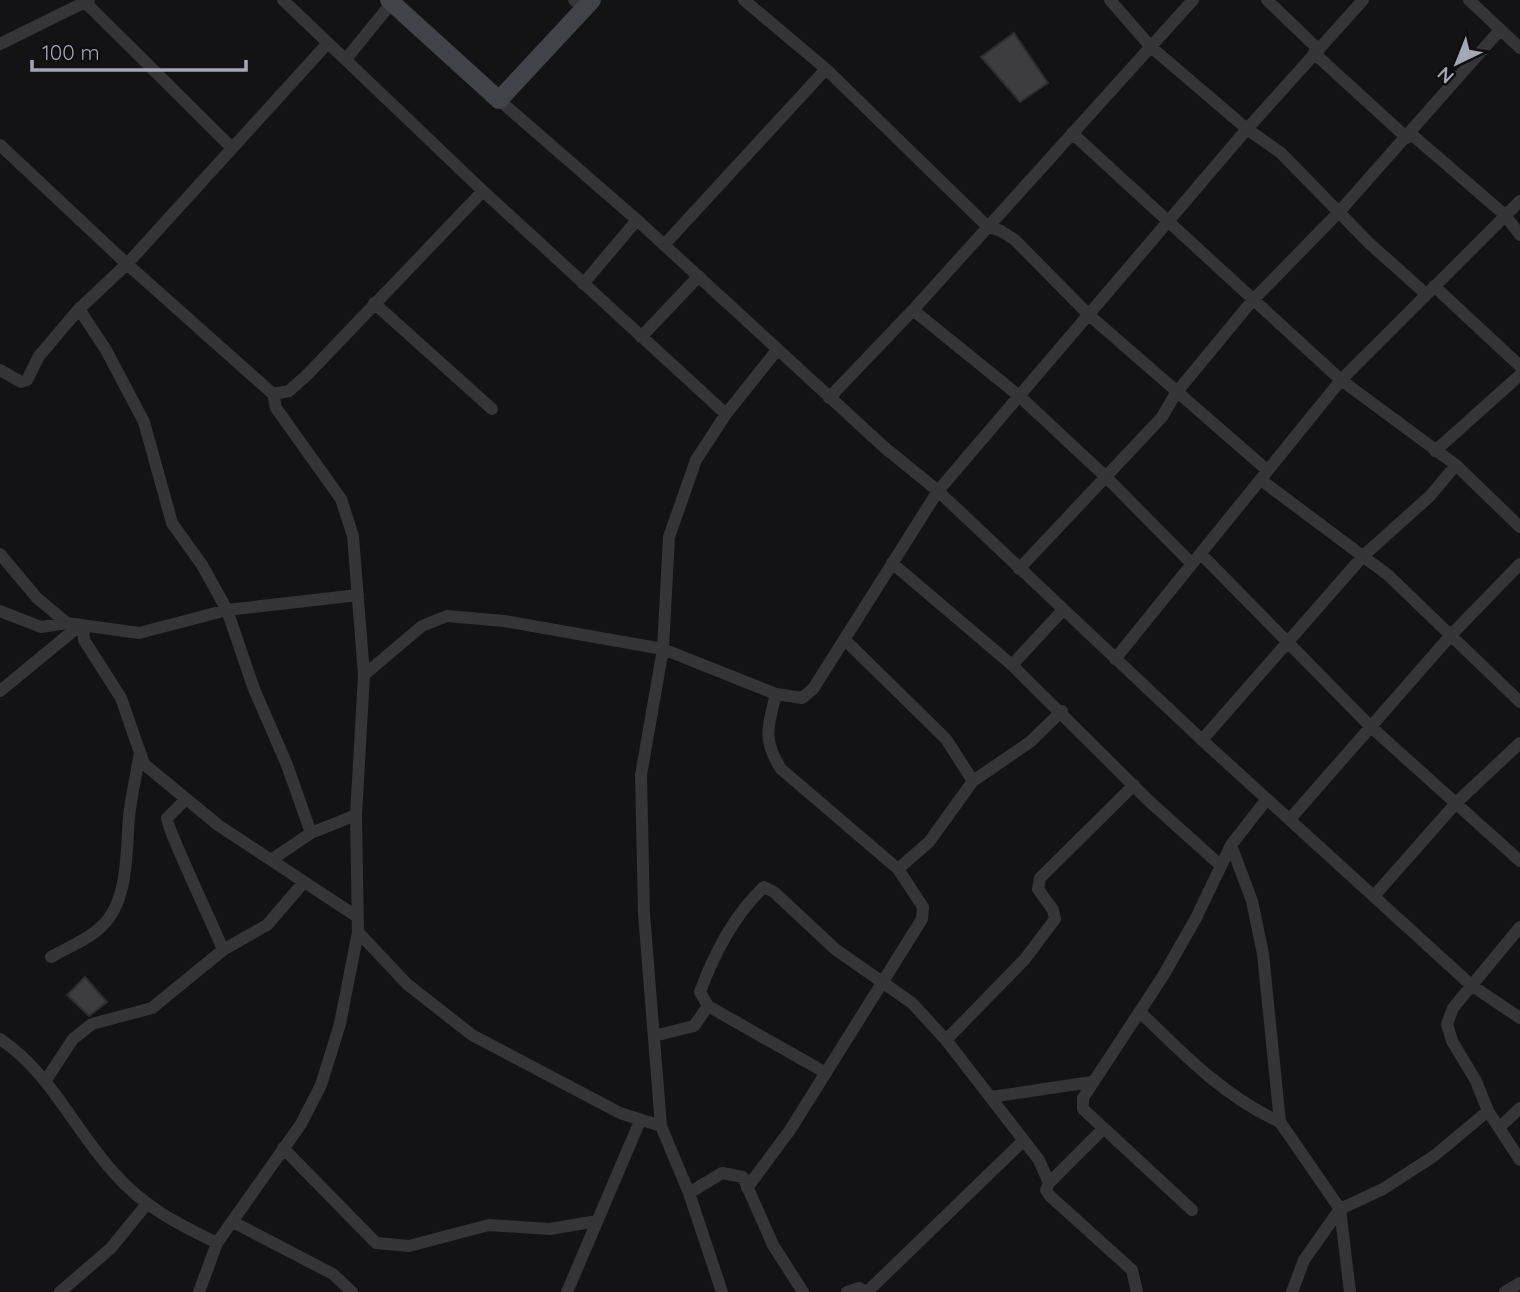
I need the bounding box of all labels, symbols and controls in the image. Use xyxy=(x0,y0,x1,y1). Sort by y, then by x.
scale bar xyxy=(32,28,245,72)
north arrow xyxy=(1422,28,1492,98)
text: 100 m xyxy=(42,39,100,65)
text: N xyxy=(1432,62,1459,89)

